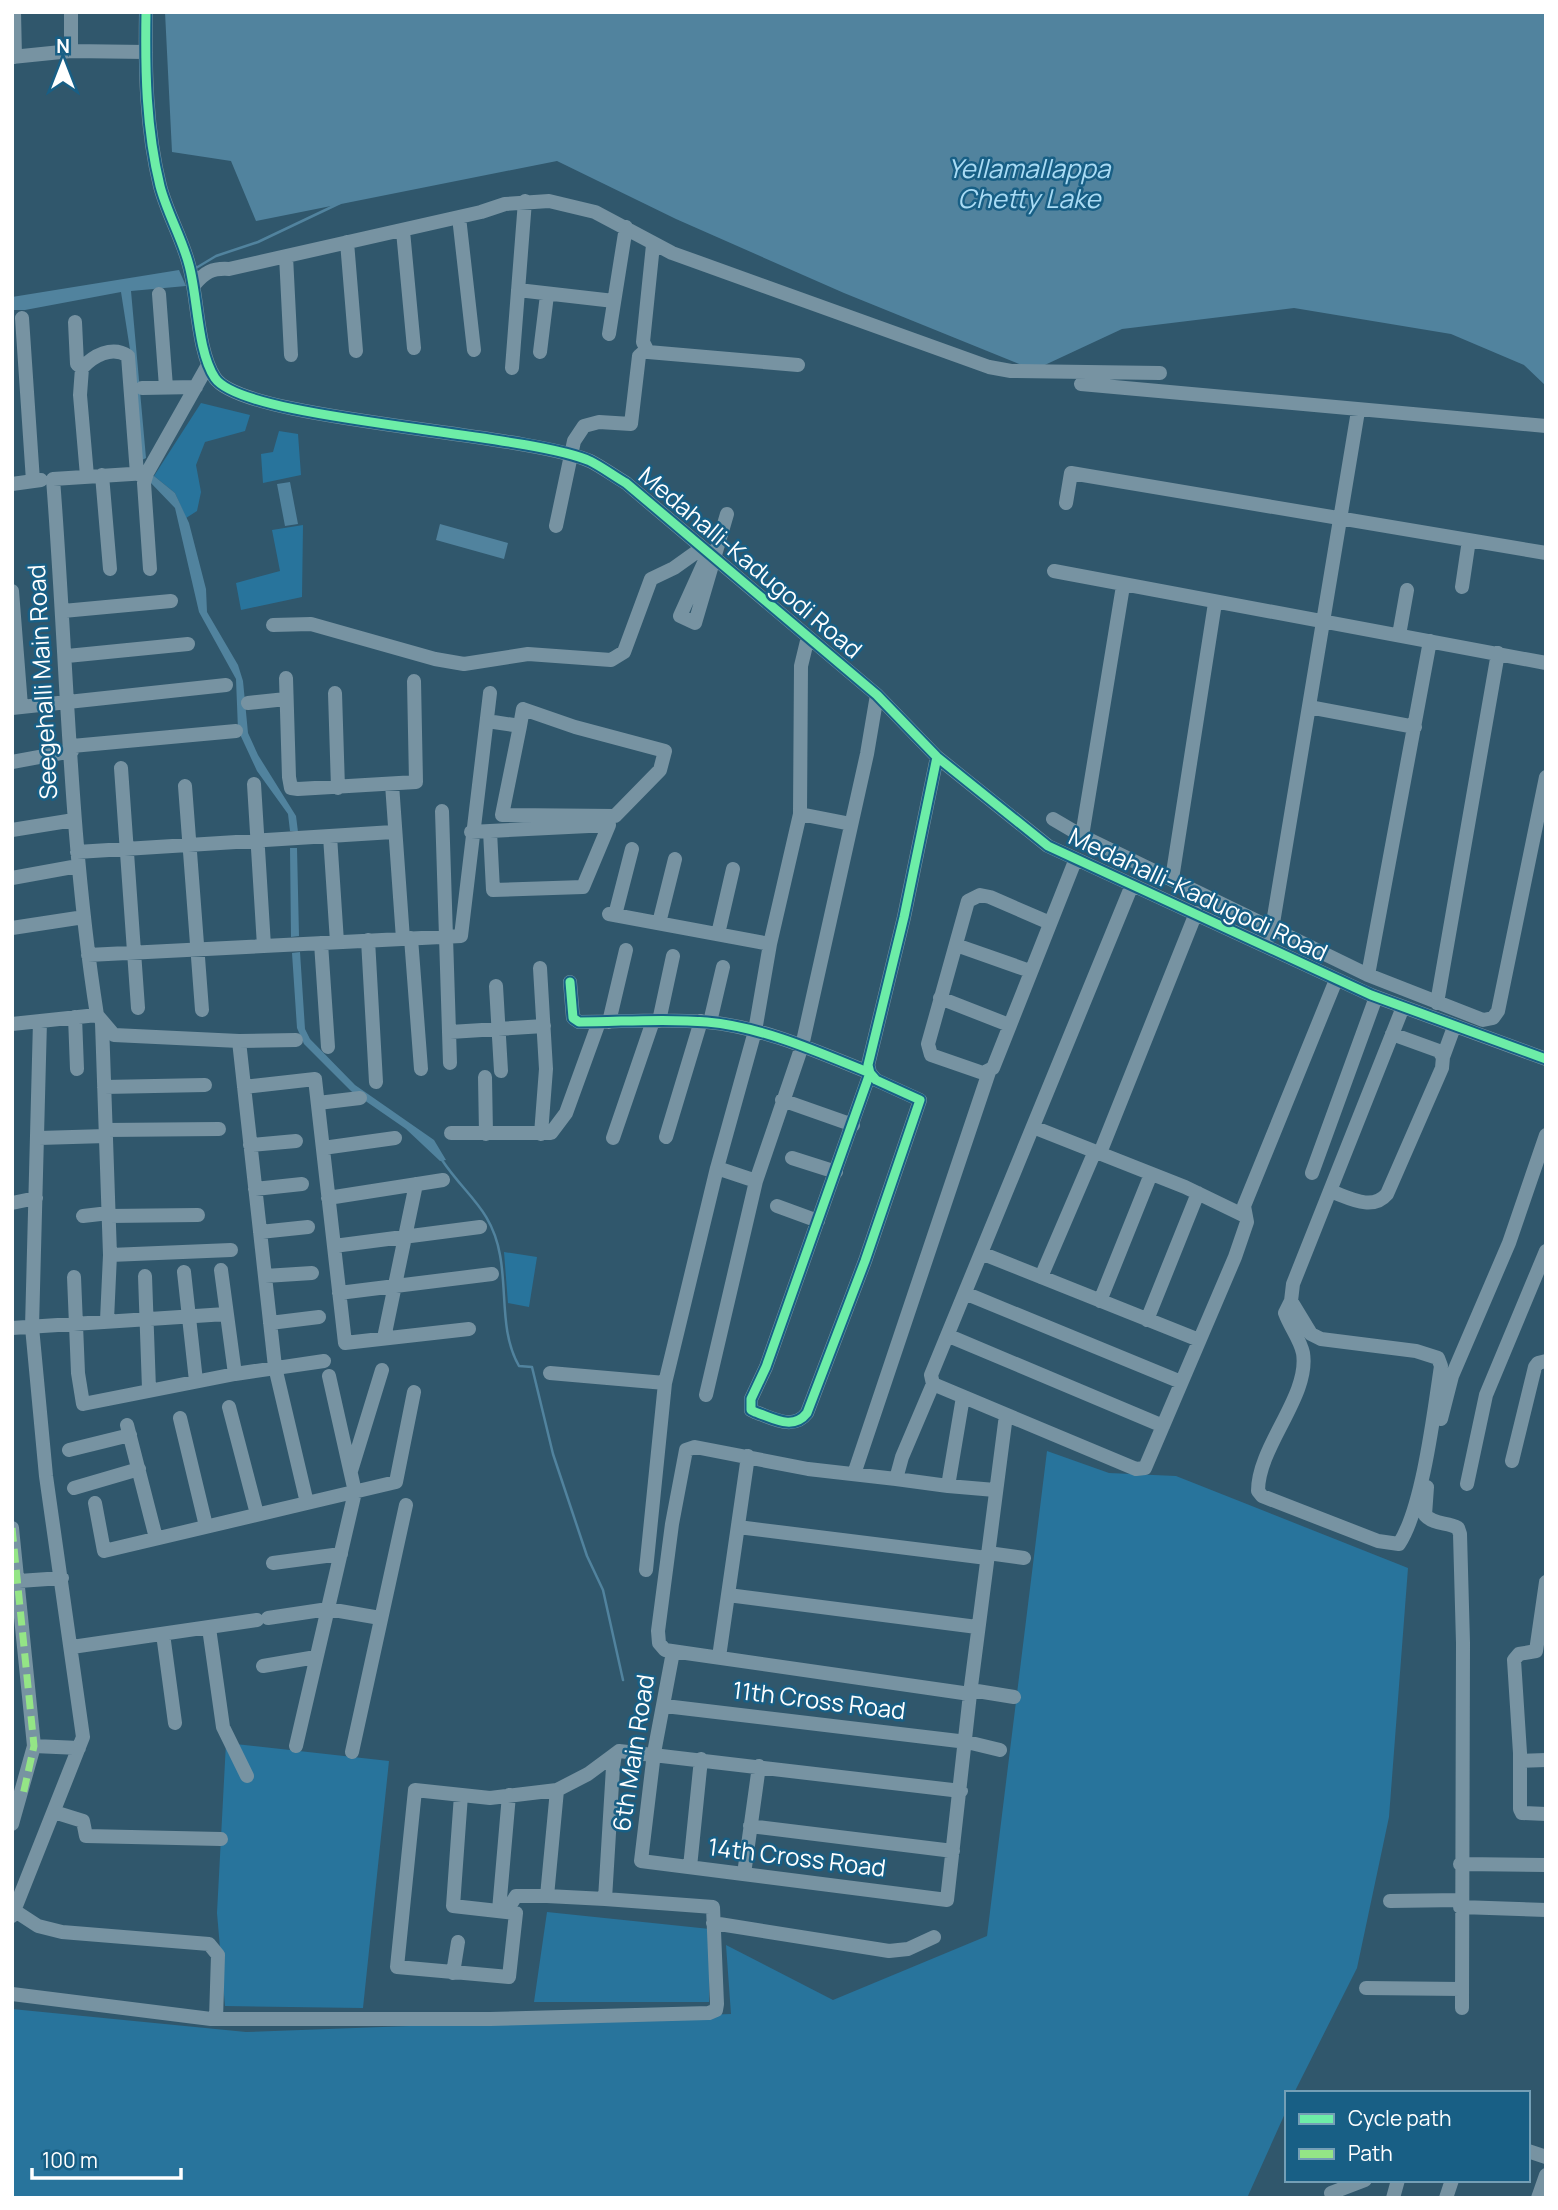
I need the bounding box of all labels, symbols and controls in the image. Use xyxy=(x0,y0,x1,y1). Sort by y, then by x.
north arrow xyxy=(28,28,98,98)
text: N xyxy=(56,33,70,59)
water label: Yellamallappa Chetty Lake xyxy=(948,150,1112,216)
street label: Medahalli-Kadugodi Road xyxy=(632,459,870,665)
street label: Seegehalli Main Road xyxy=(19,564,64,800)
street label: Medahalli-Kadugodi Road xyxy=(1064,819,1333,968)
street label: 6th Main Road xyxy=(604,1672,661,1834)
street label: 11th Cross Road xyxy=(731,1673,908,1726)
street label: 14th Cross Road xyxy=(706,1829,888,1884)
legend xyxy=(1285,2091,1530,2182)
text: Cycle path xyxy=(1348,2104,1451,2132)
scale bar xyxy=(32,2136,180,2180)
text: Path xyxy=(1348,2139,1393,2167)
text: 100 m xyxy=(42,2146,98,2174)

